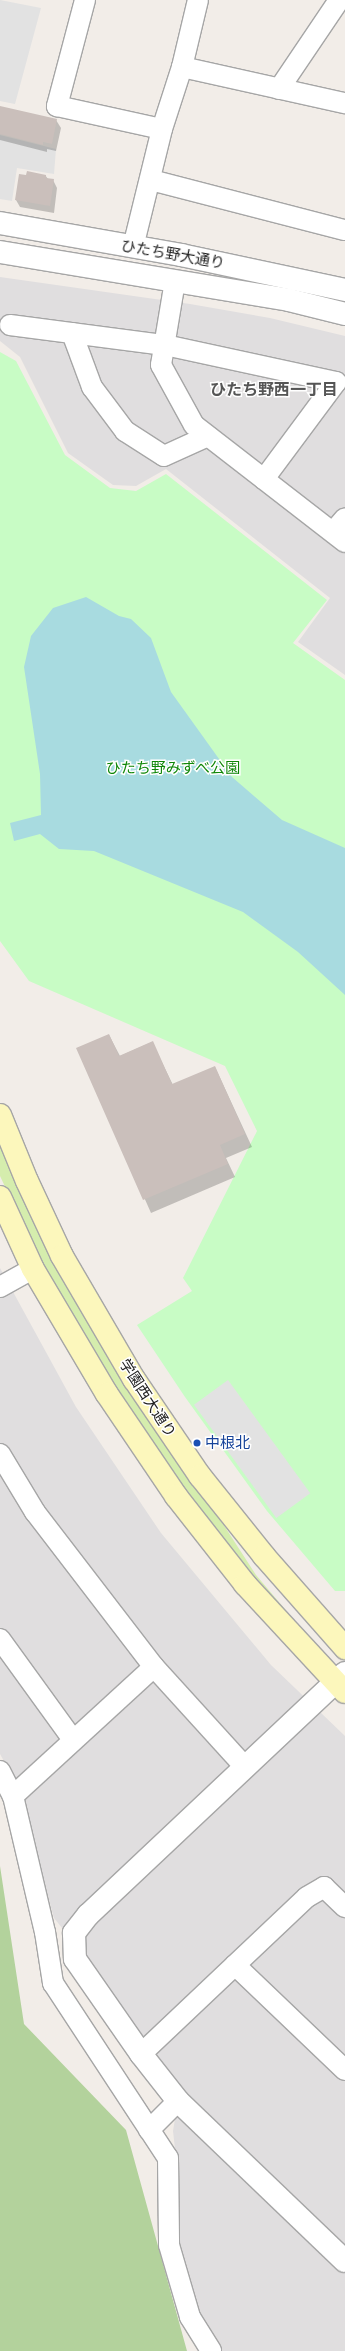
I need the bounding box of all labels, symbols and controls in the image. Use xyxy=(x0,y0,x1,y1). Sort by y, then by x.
street label: ひたち野大通り xyxy=(120,236,226,272)
district label: ひたち野西一丁目 xyxy=(210,380,338,400)
park label: ひたち野みずべ公園 xyxy=(106,759,240,777)
street label: 学園西大通り xyxy=(116,1355,180,1441)
place label: 中根北 xyxy=(205,1434,250,1452)
marker: 中根北 xyxy=(192,1438,202,1448)

